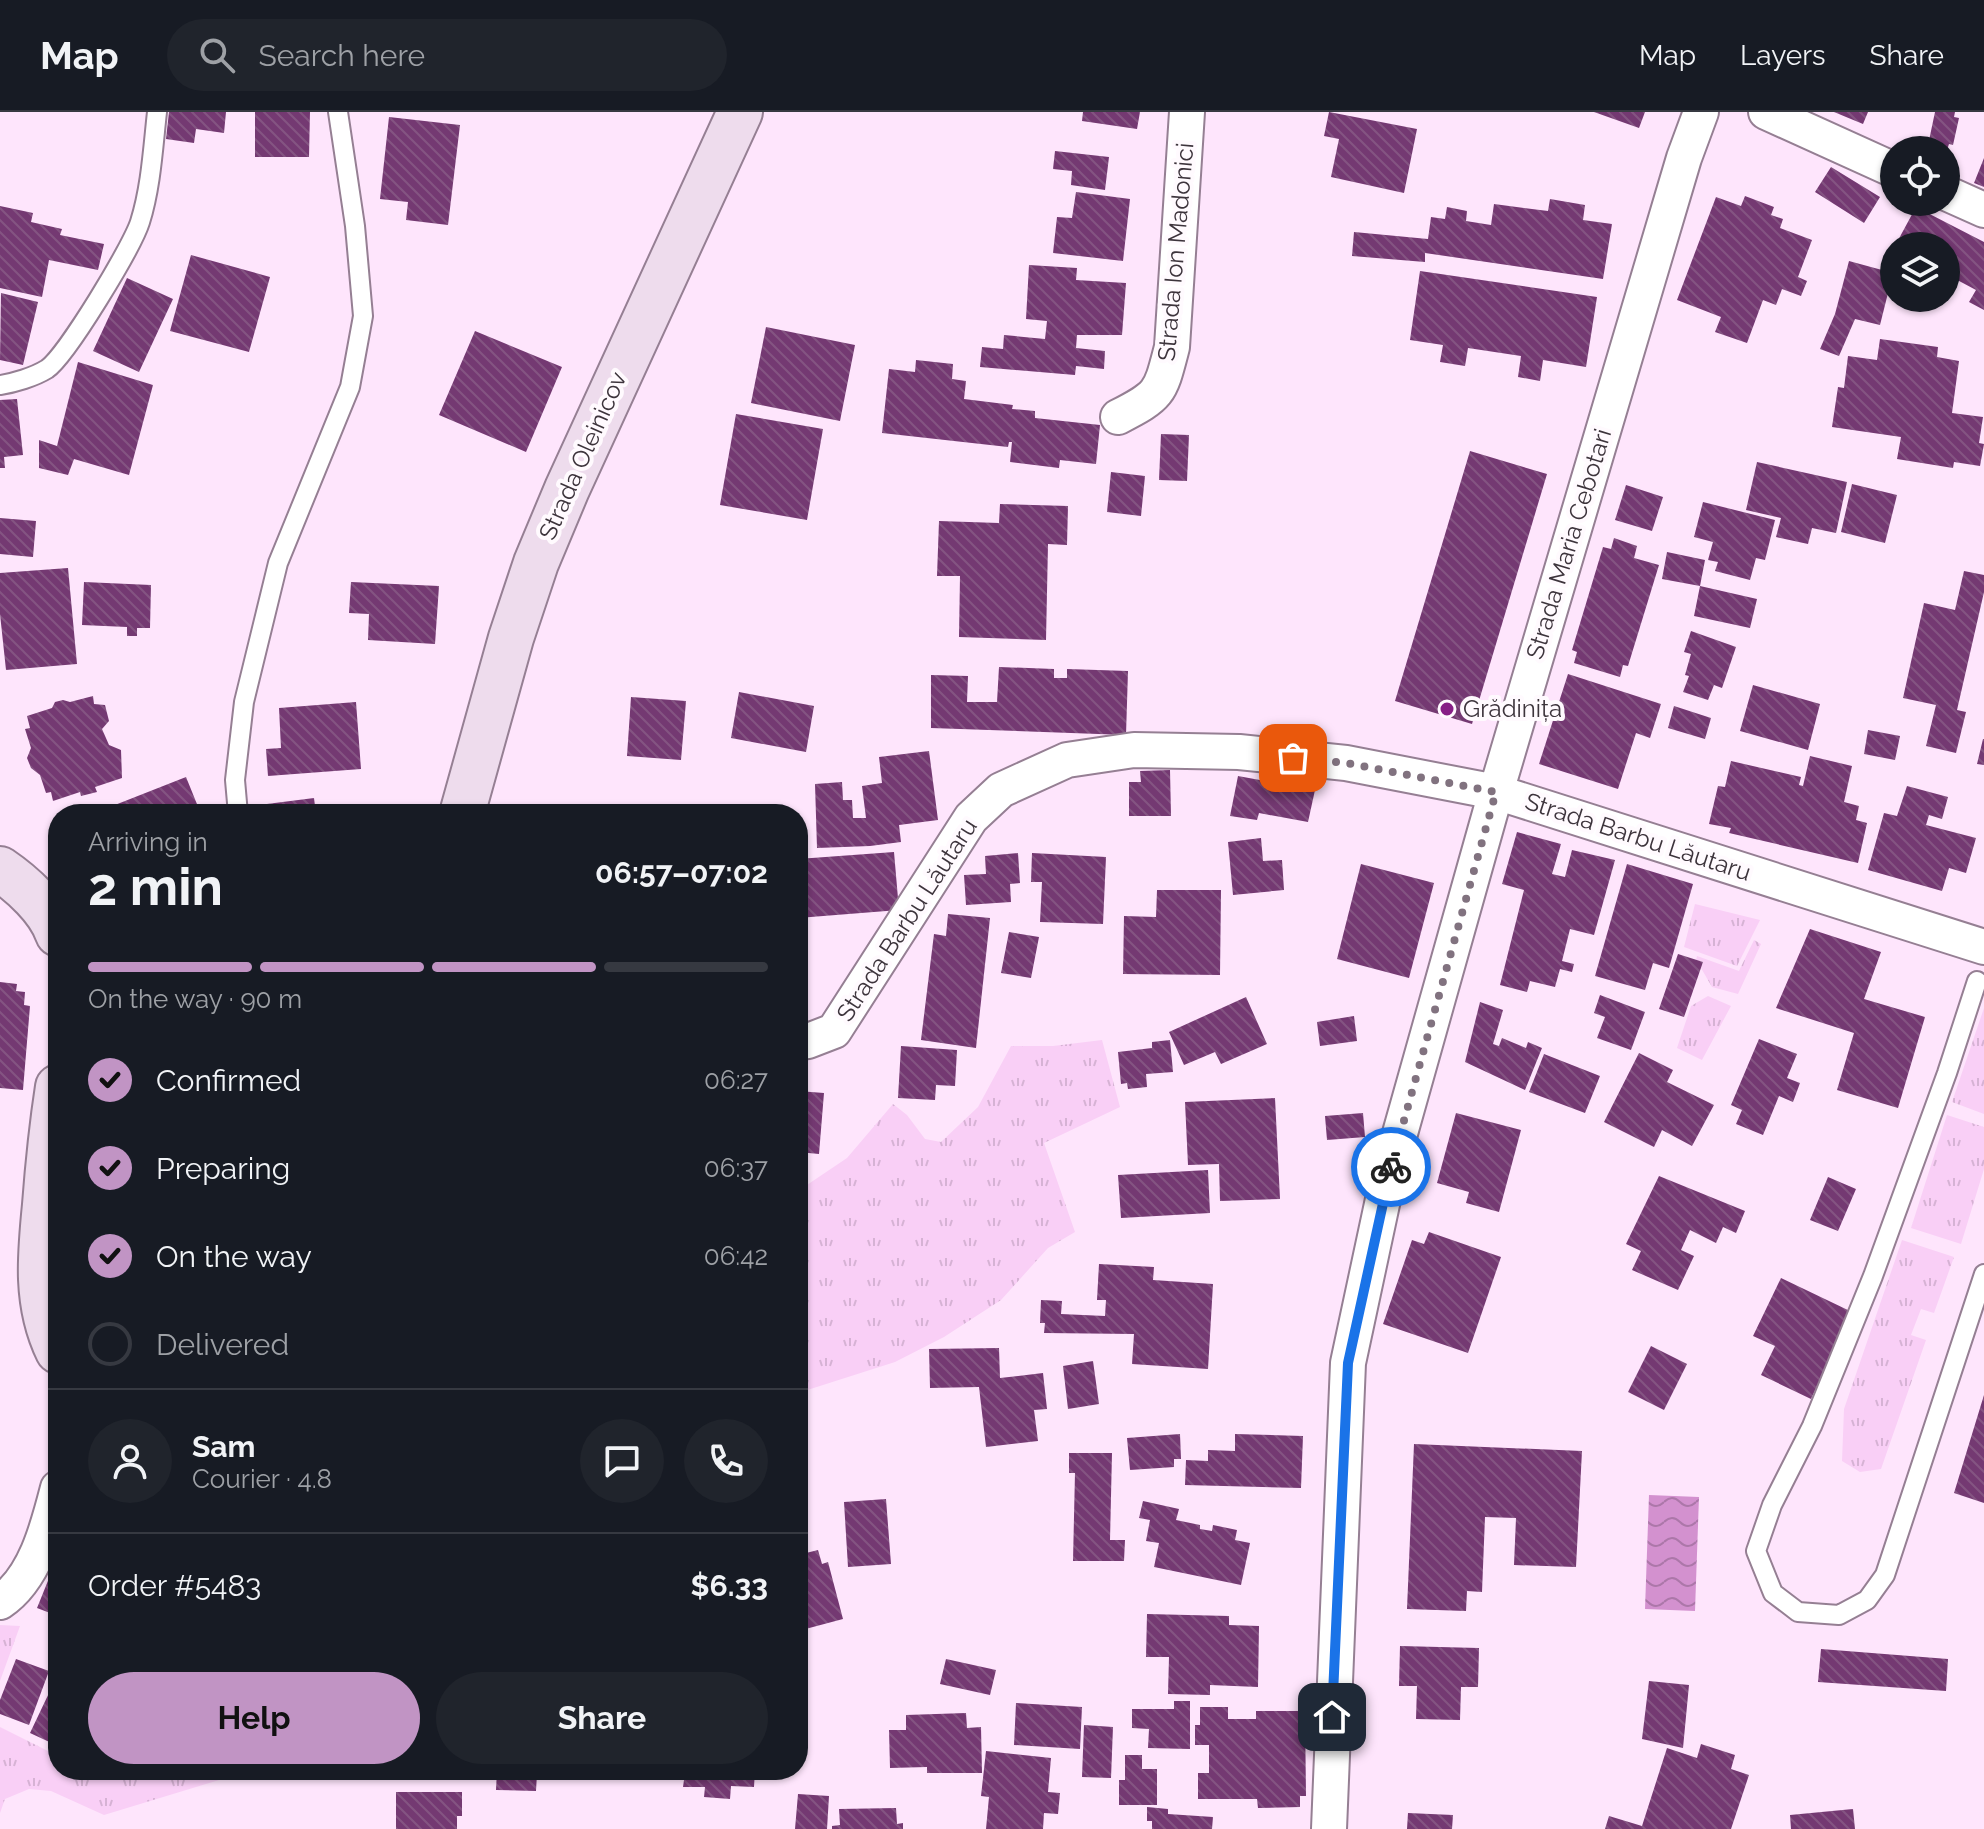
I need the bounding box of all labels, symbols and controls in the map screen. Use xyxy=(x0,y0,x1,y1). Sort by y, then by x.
search box xyxy=(167,19,727,91)
text: Map xyxy=(40,33,119,78)
icon: search xyxy=(195,33,239,77)
text: Search here xyxy=(259,38,425,73)
text: Map xyxy=(1639,39,1696,72)
text: Layers xyxy=(1740,39,1826,72)
text: Share xyxy=(1870,39,1944,72)
map controls xyxy=(1880,136,1960,312)
button: locate xyxy=(1880,136,1960,216)
street label: Strada Ion Madonici xyxy=(1152,142,1199,362)
button: layers xyxy=(1880,232,1960,312)
street label: Strada Oleinicov xyxy=(533,367,633,544)
street label: Strada Maria Cebotari xyxy=(1520,425,1617,662)
place label: Grădinița xyxy=(1463,694,1562,723)
marker: Grădinița xyxy=(1438,700,1456,718)
pin xyxy=(1259,724,1327,792)
icon: bag xyxy=(1271,736,1315,780)
street label: Strada Barbu Lăutaru xyxy=(1522,786,1755,887)
street label: Strada Barbu Lăutaru xyxy=(830,813,983,1026)
text: Arriving in xyxy=(88,827,208,857)
text: 06:57–07:02 xyxy=(595,855,768,890)
text: 2 min xyxy=(88,856,223,917)
text: On the way · 90 m xyxy=(88,984,302,1014)
icon: check xyxy=(88,1058,132,1102)
text: Confirmed xyxy=(156,1063,301,1098)
text: 06:27 xyxy=(704,1065,768,1095)
courier xyxy=(1351,1127,1431,1207)
icon: bike xyxy=(1369,1145,1413,1189)
icon: check xyxy=(88,1146,132,1190)
text: Preparing xyxy=(156,1151,290,1186)
text: 06:37 xyxy=(704,1153,768,1183)
icon: check xyxy=(88,1234,132,1278)
text: On the way xyxy=(156,1239,312,1274)
text: 06:42 xyxy=(704,1241,768,1271)
text: Delivered xyxy=(156,1327,289,1362)
button: person xyxy=(88,1419,172,1503)
button: chat xyxy=(580,1419,664,1503)
button: phone xyxy=(684,1419,768,1503)
text: Sam xyxy=(192,1429,255,1464)
text: Courier · 4.8 xyxy=(192,1464,332,1494)
text: Order #5483 xyxy=(88,1568,261,1603)
text: $6.33 xyxy=(691,1568,768,1603)
button: Help xyxy=(88,1672,420,1764)
button: Share xyxy=(436,1672,768,1764)
pin xyxy=(1298,1683,1366,1751)
icon: home xyxy=(1310,1695,1354,1739)

